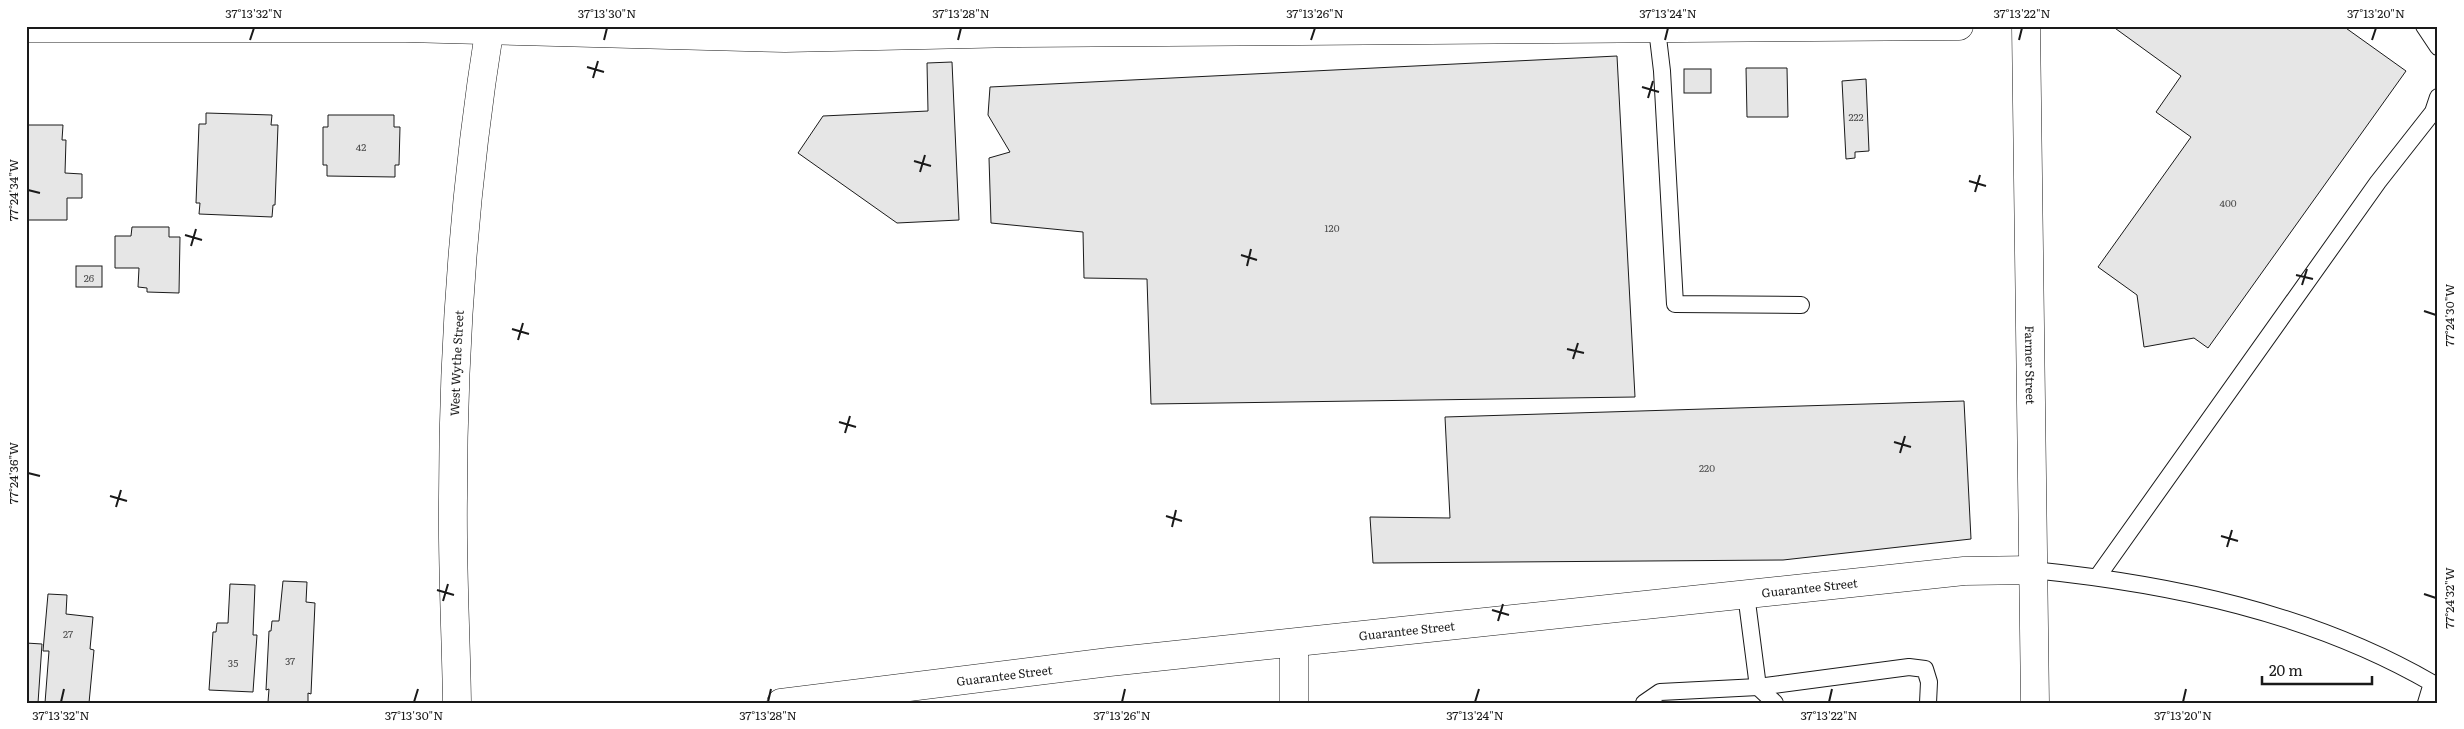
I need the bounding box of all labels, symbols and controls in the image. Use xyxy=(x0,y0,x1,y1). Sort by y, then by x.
text: 37°13'32"N xyxy=(225,4,283,22)
text: 37°13'30"N xyxy=(578,4,636,22)
text: 37°13'28"N xyxy=(932,4,990,22)
text: 37°13'26"N xyxy=(1286,4,1344,22)
text: 37°13'24"N xyxy=(1639,4,1697,22)
text: 37°13'22"N xyxy=(1993,4,2051,22)
text: 37°13'20"N xyxy=(2347,4,2405,22)
house number: 222 xyxy=(1848,109,1864,124)
house number: 42 xyxy=(356,139,366,154)
text: 77°24'34"W xyxy=(4,159,22,221)
house number: 400 xyxy=(2219,195,2237,210)
house number: 120 xyxy=(1325,220,1340,235)
house number: 26 xyxy=(84,270,95,285)
text: 77°24'30"W xyxy=(2440,284,2458,346)
street label: West Wythe Street xyxy=(445,309,468,416)
street label: Farmer Street xyxy=(2021,325,2040,405)
text: 77°24'36"W xyxy=(4,442,22,504)
house number: 220 xyxy=(1699,460,1715,475)
text: 77°24'32"W xyxy=(2440,567,2458,629)
street label: Guarantee Street xyxy=(1760,573,1859,602)
street label: Guarantee Street xyxy=(1358,616,1456,644)
house number: 27 xyxy=(63,626,73,641)
house number: 37 xyxy=(285,653,295,668)
scale bar xyxy=(2262,654,2372,686)
house number: 35 xyxy=(228,655,238,670)
text: 20 m xyxy=(2269,658,2303,681)
street label: Guarantee Street xyxy=(955,660,1053,690)
text: 37°13'32"N xyxy=(32,706,90,724)
text: 37°13'30"N xyxy=(385,706,443,724)
text: 37°13'28"N xyxy=(739,706,797,724)
text: 37°13'26"N xyxy=(1093,706,1151,724)
text: 37°13'24"N xyxy=(1446,706,1504,724)
text: 37°13'22"N xyxy=(1800,706,1858,724)
text: 37°13'20"N xyxy=(2154,706,2212,724)

